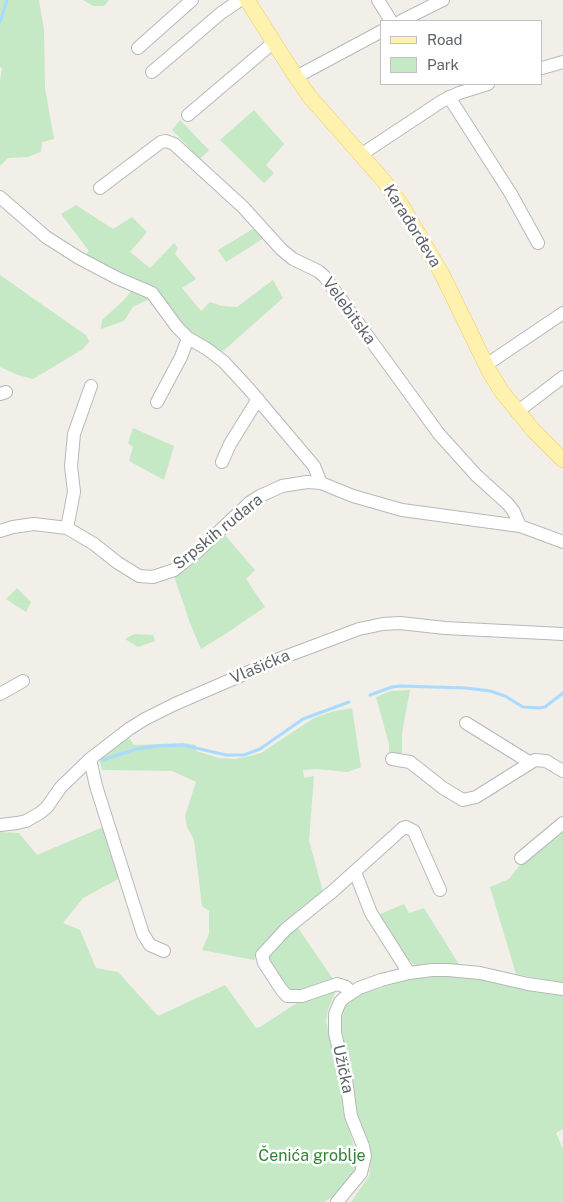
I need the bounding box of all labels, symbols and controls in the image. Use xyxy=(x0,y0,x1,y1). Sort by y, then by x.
legend xyxy=(380,20,543,85)
text: Road xyxy=(427,31,463,48)
text: Park xyxy=(427,56,459,73)
street label: Karađorđeva xyxy=(379,181,445,271)
street label: Velebitska xyxy=(318,274,380,348)
street label: Srpskih rudara xyxy=(169,490,267,574)
street label: Vlašićka xyxy=(227,646,293,688)
street label: Užička xyxy=(328,1043,358,1095)
park label: Čenića groblje xyxy=(258,1146,366,1166)

